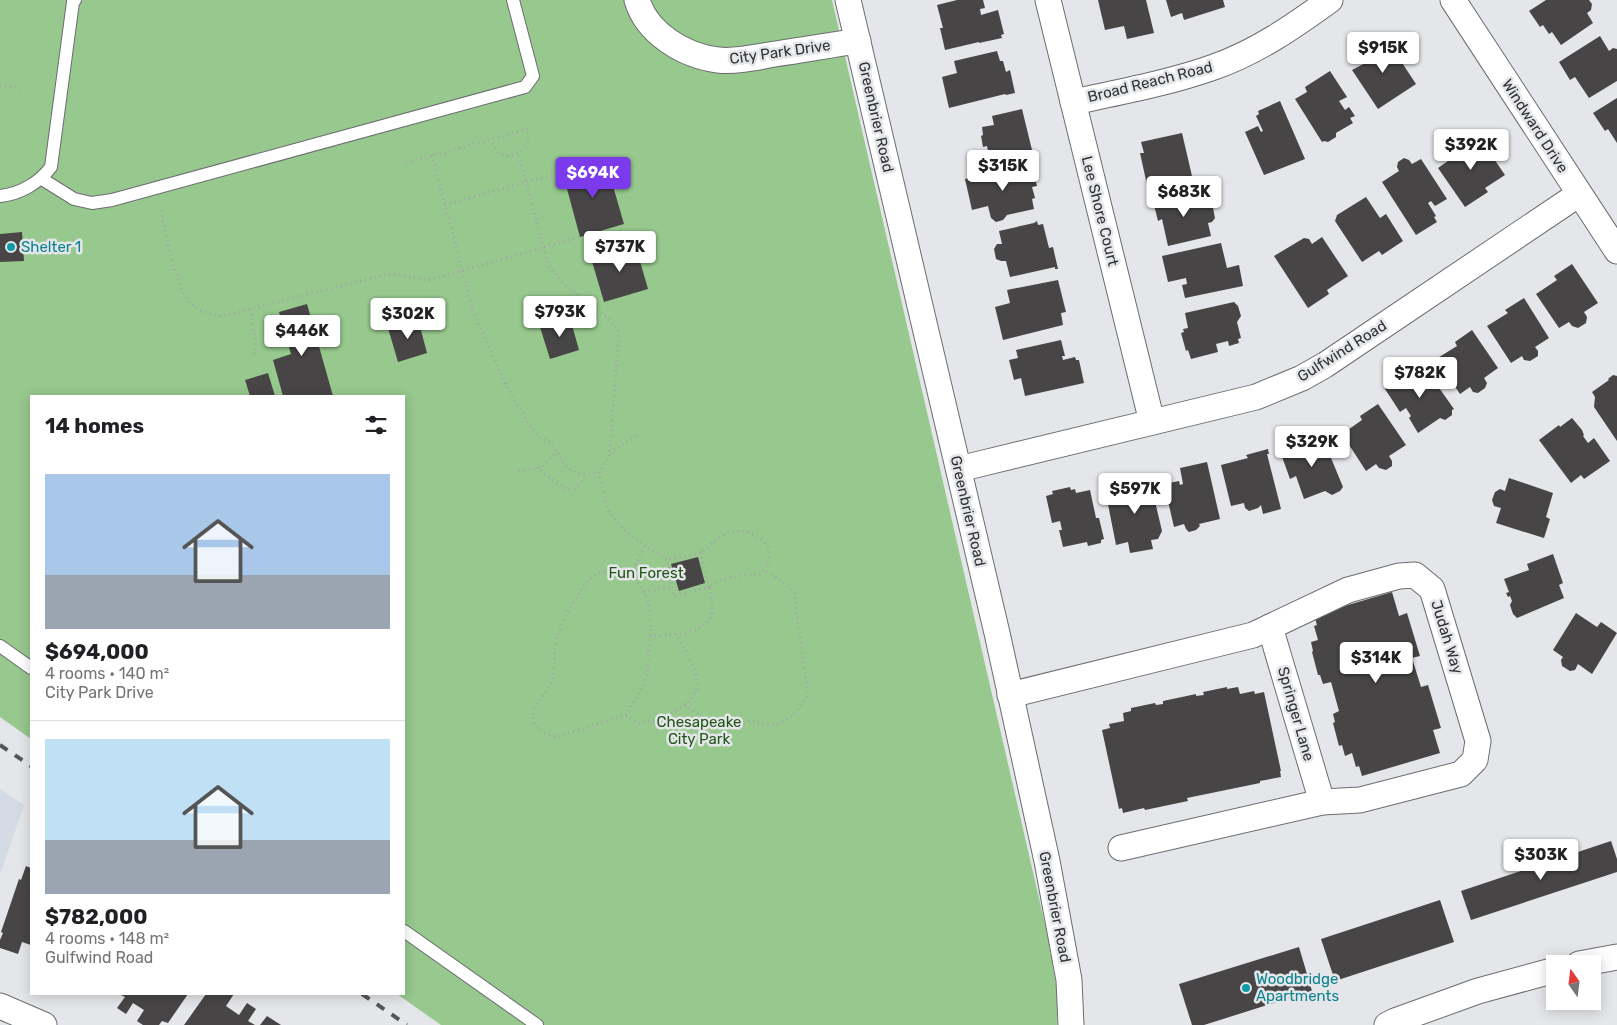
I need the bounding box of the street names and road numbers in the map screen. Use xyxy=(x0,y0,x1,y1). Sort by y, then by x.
street label: City Park Drive xyxy=(728,36,832,68)
street label: Broad Reach Road xyxy=(1086,58,1214,106)
street label: Greenbrier Road xyxy=(855,60,897,174)
street label: Windward Drive xyxy=(1498,76,1572,176)
street label: Lee Shore Court xyxy=(1078,154,1122,268)
street label: Gulfwind Road xyxy=(1294,316,1390,386)
street label: Greenbrier Road xyxy=(947,454,989,568)
street label: Judah Way xyxy=(1427,598,1467,676)
street label: Springer Lane xyxy=(1274,665,1318,763)
street label: Greenbrier Road xyxy=(1035,850,1075,964)

